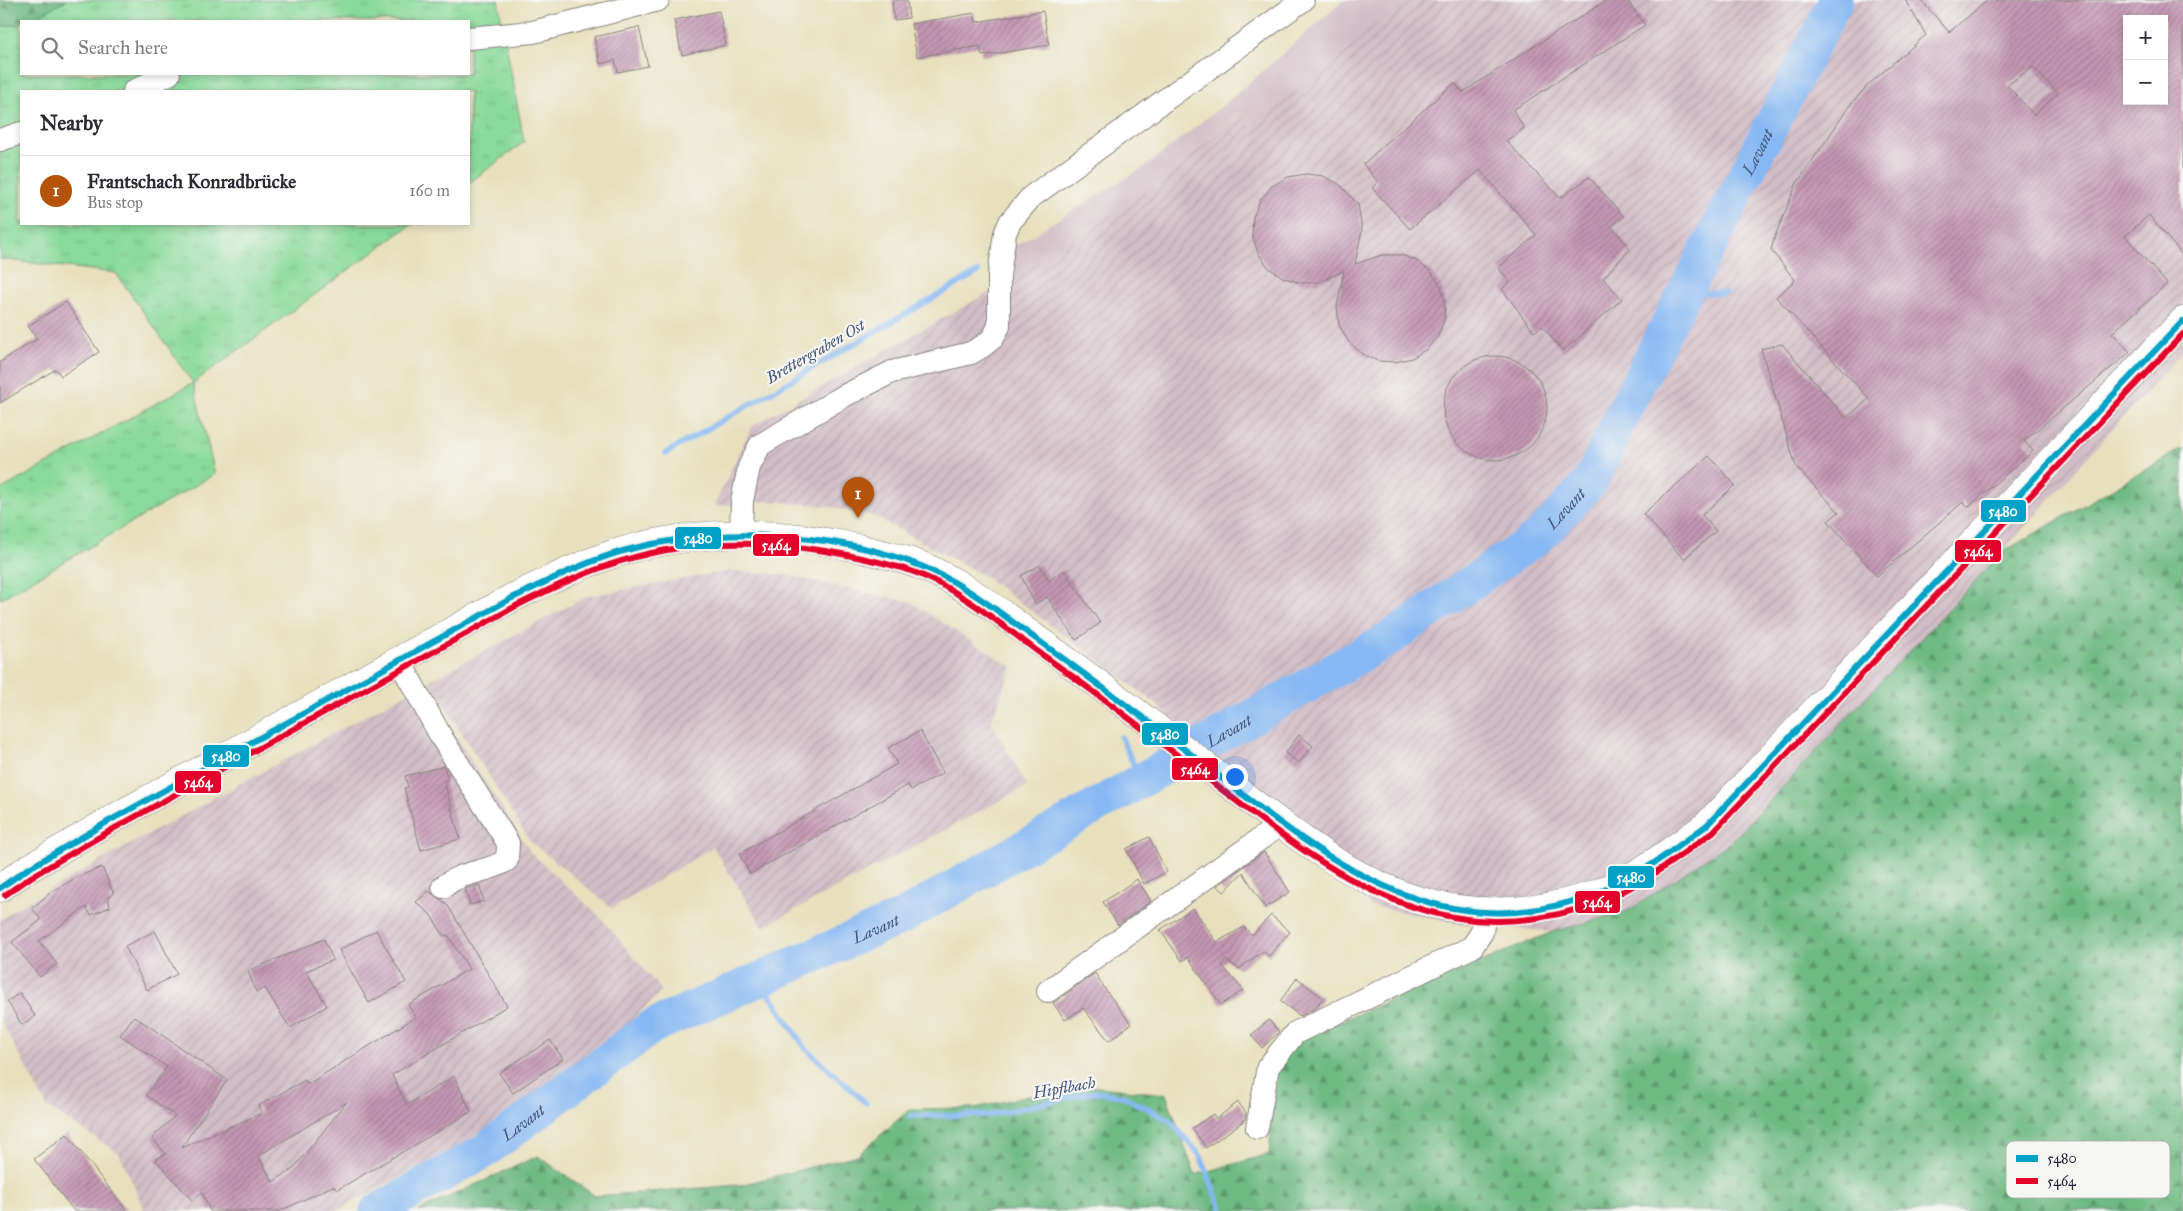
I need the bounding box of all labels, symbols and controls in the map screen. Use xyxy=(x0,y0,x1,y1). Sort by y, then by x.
map controls xyxy=(2123,15,2168,105)
button: + xyxy=(2123,15,2168,60)
search box xyxy=(20,20,470,75)
icon: search xyxy=(38,34,66,62)
text: Search here xyxy=(78,36,168,59)
button: − xyxy=(2123,60,2168,105)
text: Nearby xyxy=(40,110,103,136)
water label: Lavant xyxy=(1738,125,1778,179)
text: Frantschach Konradbrücke xyxy=(87,170,296,193)
text: 1 xyxy=(53,181,59,200)
text: 160 m xyxy=(409,181,450,200)
text: Bus stop xyxy=(87,193,143,212)
water label: Brettergraben Ost xyxy=(762,315,869,388)
pin: 1 xyxy=(842,477,874,518)
water label: Lavant xyxy=(1542,484,1590,534)
line badge: 5480 xyxy=(1980,499,2027,523)
text: 5480 xyxy=(1988,503,2018,521)
line badge: 5480 xyxy=(674,526,722,550)
text: 5480 xyxy=(683,530,713,548)
line badge: 5464 xyxy=(752,533,800,557)
text: 5464 xyxy=(762,537,792,555)
line badge: 5464 xyxy=(1954,539,2002,563)
text: 5464 xyxy=(1964,543,1994,561)
water label: Lavant xyxy=(1202,710,1256,752)
line badge: 5480 xyxy=(1141,722,1189,746)
text: 5480 xyxy=(1150,726,1180,744)
line badge: 5480 xyxy=(202,744,250,768)
text: 5480 xyxy=(211,748,241,766)
line badge: 5464 xyxy=(1171,757,1219,781)
text: 5464 xyxy=(1181,761,1211,779)
your location xyxy=(1222,764,1248,790)
line badge: 5464 xyxy=(174,770,222,794)
text: 5464 xyxy=(184,774,214,792)
line badge: 5480 xyxy=(1607,865,1655,889)
text: 5480 xyxy=(1616,869,1646,887)
line badge: 5464 xyxy=(1574,890,1621,914)
text: 5464 xyxy=(1583,894,1613,912)
water label: Lavant xyxy=(849,910,903,948)
water label: Hipflbach xyxy=(1030,1073,1097,1104)
water label: Lavant xyxy=(497,1100,549,1146)
legend xyxy=(2006,1141,2170,1198)
text: 5480 xyxy=(2047,1150,2077,1167)
text: 5464 xyxy=(2047,1173,2077,1190)

